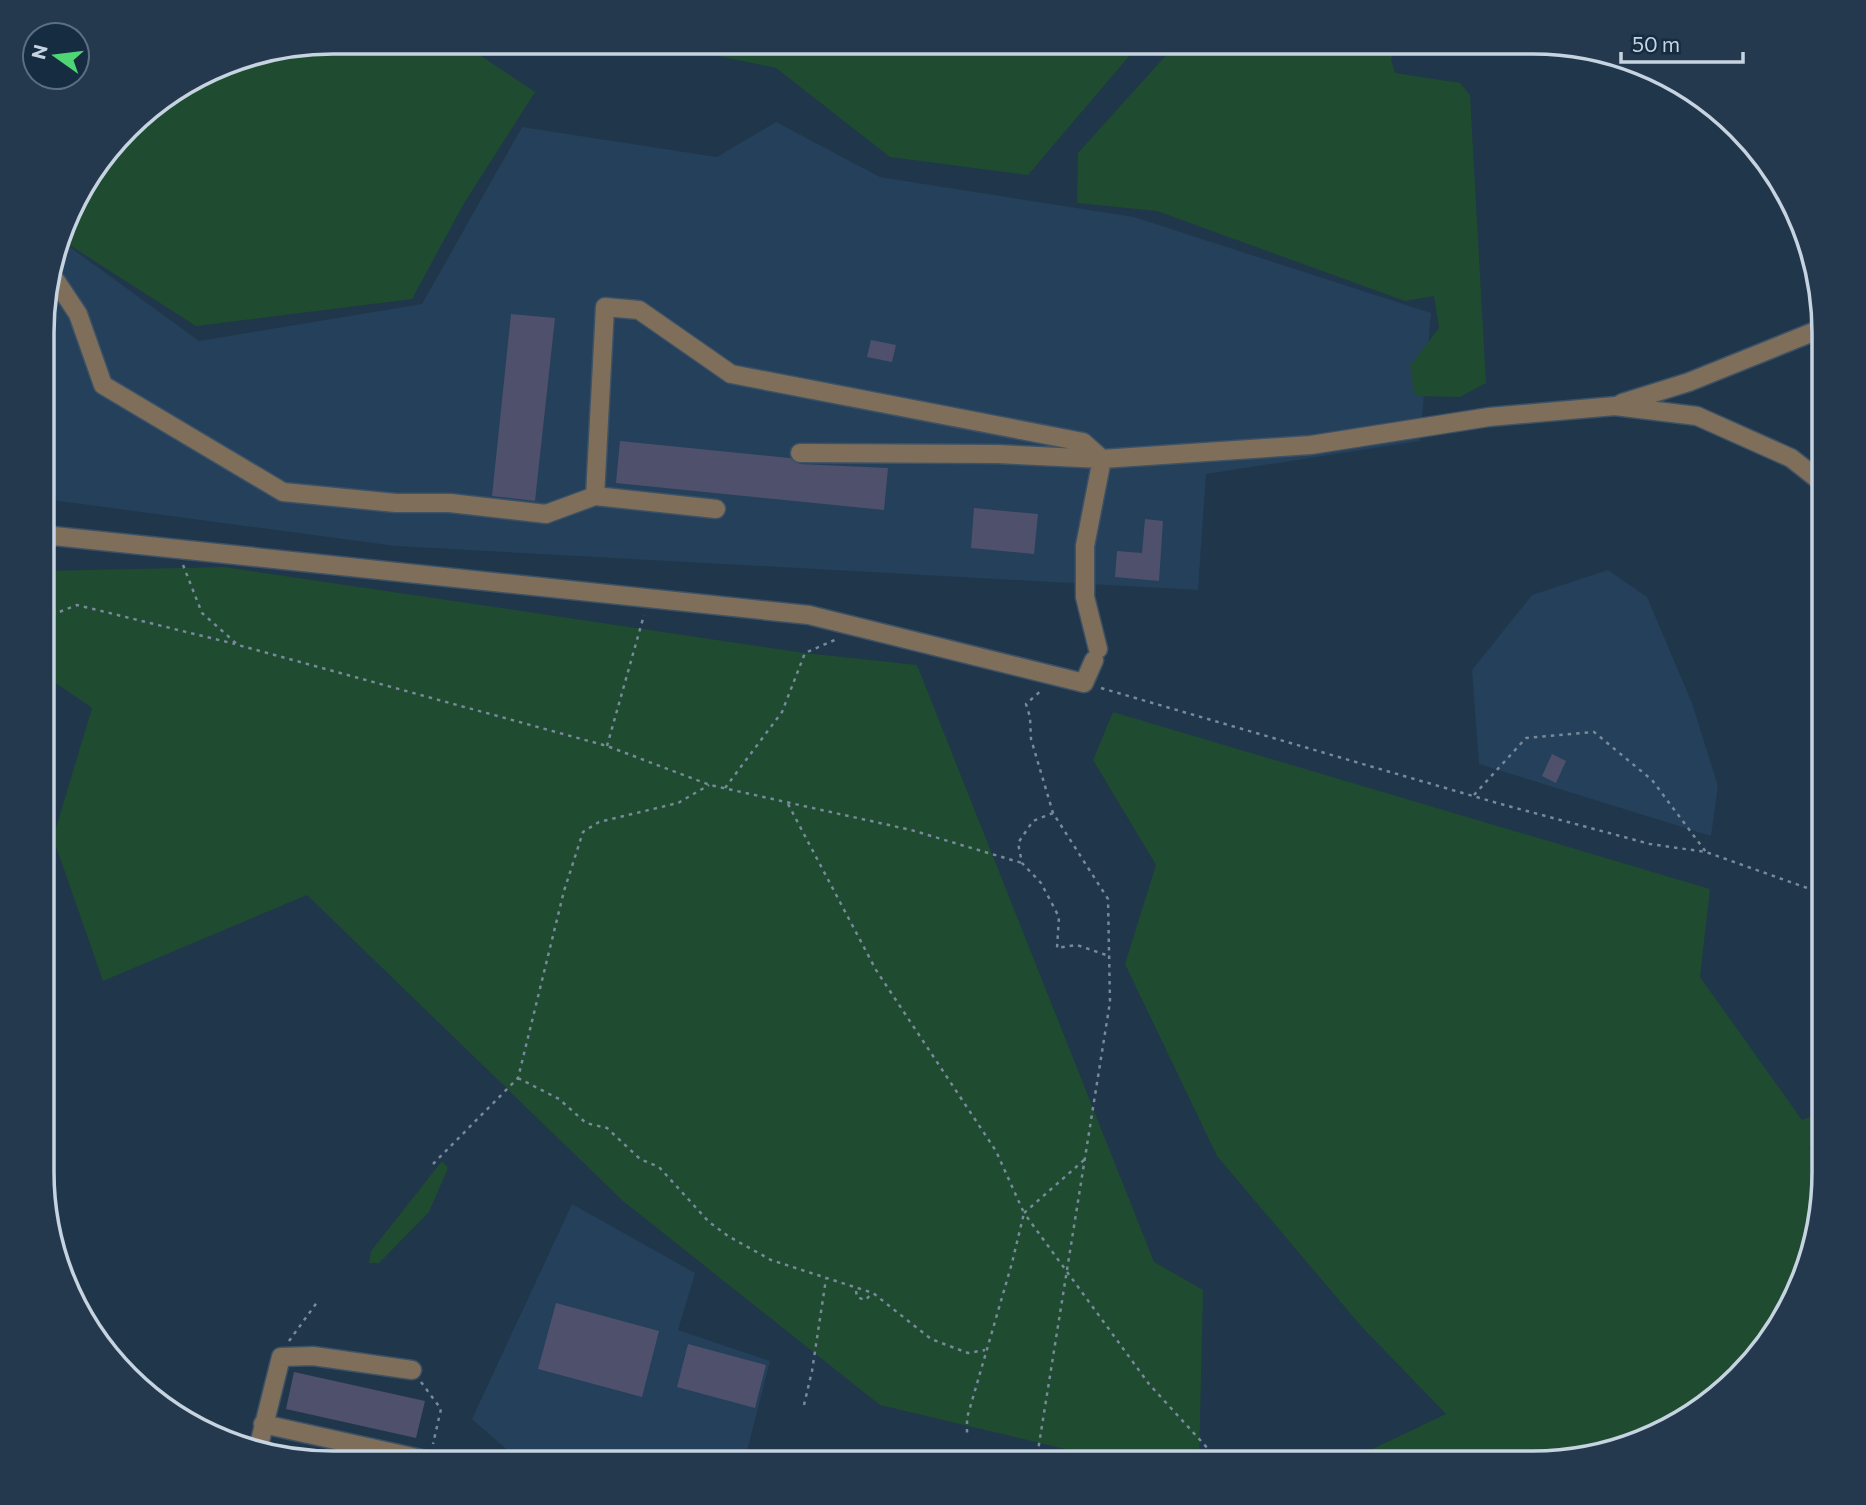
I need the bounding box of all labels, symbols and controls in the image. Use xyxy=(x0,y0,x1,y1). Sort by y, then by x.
north arrow xyxy=(21,21,91,91)
scale bar xyxy=(1621,21,1744,65)
text: 50 m xyxy=(1632,31,1680,56)
text: N xyxy=(26,42,52,61)

